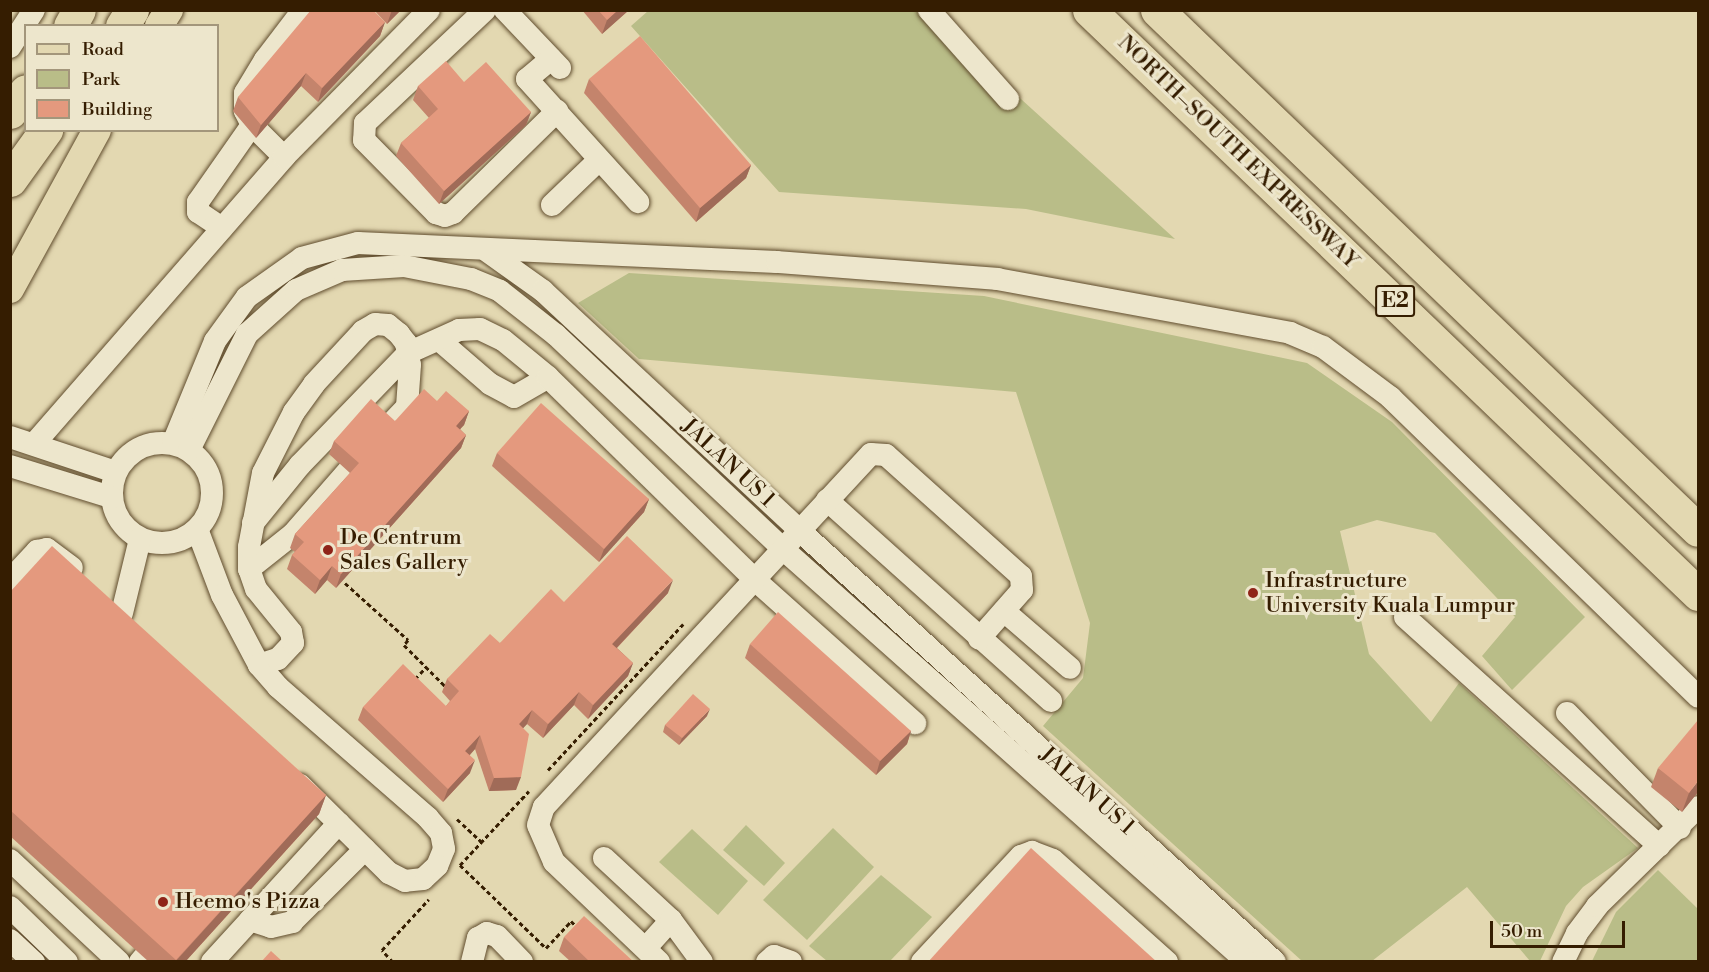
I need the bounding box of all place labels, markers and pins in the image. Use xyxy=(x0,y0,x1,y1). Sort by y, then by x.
place label: De Centrum Sales Gallery xyxy=(340,524,468,576)
marker: De Centrum Sales Gallery xyxy=(321,543,335,557)
place label: Infrastructure University Kuala Lumpur xyxy=(1265,567,1515,618)
marker: Infrastructure University Kuala Lumpur xyxy=(1246,586,1260,600)
place label: Heemo's Pizza xyxy=(175,889,320,915)
marker: Heemo's Pizza xyxy=(156,895,170,909)

